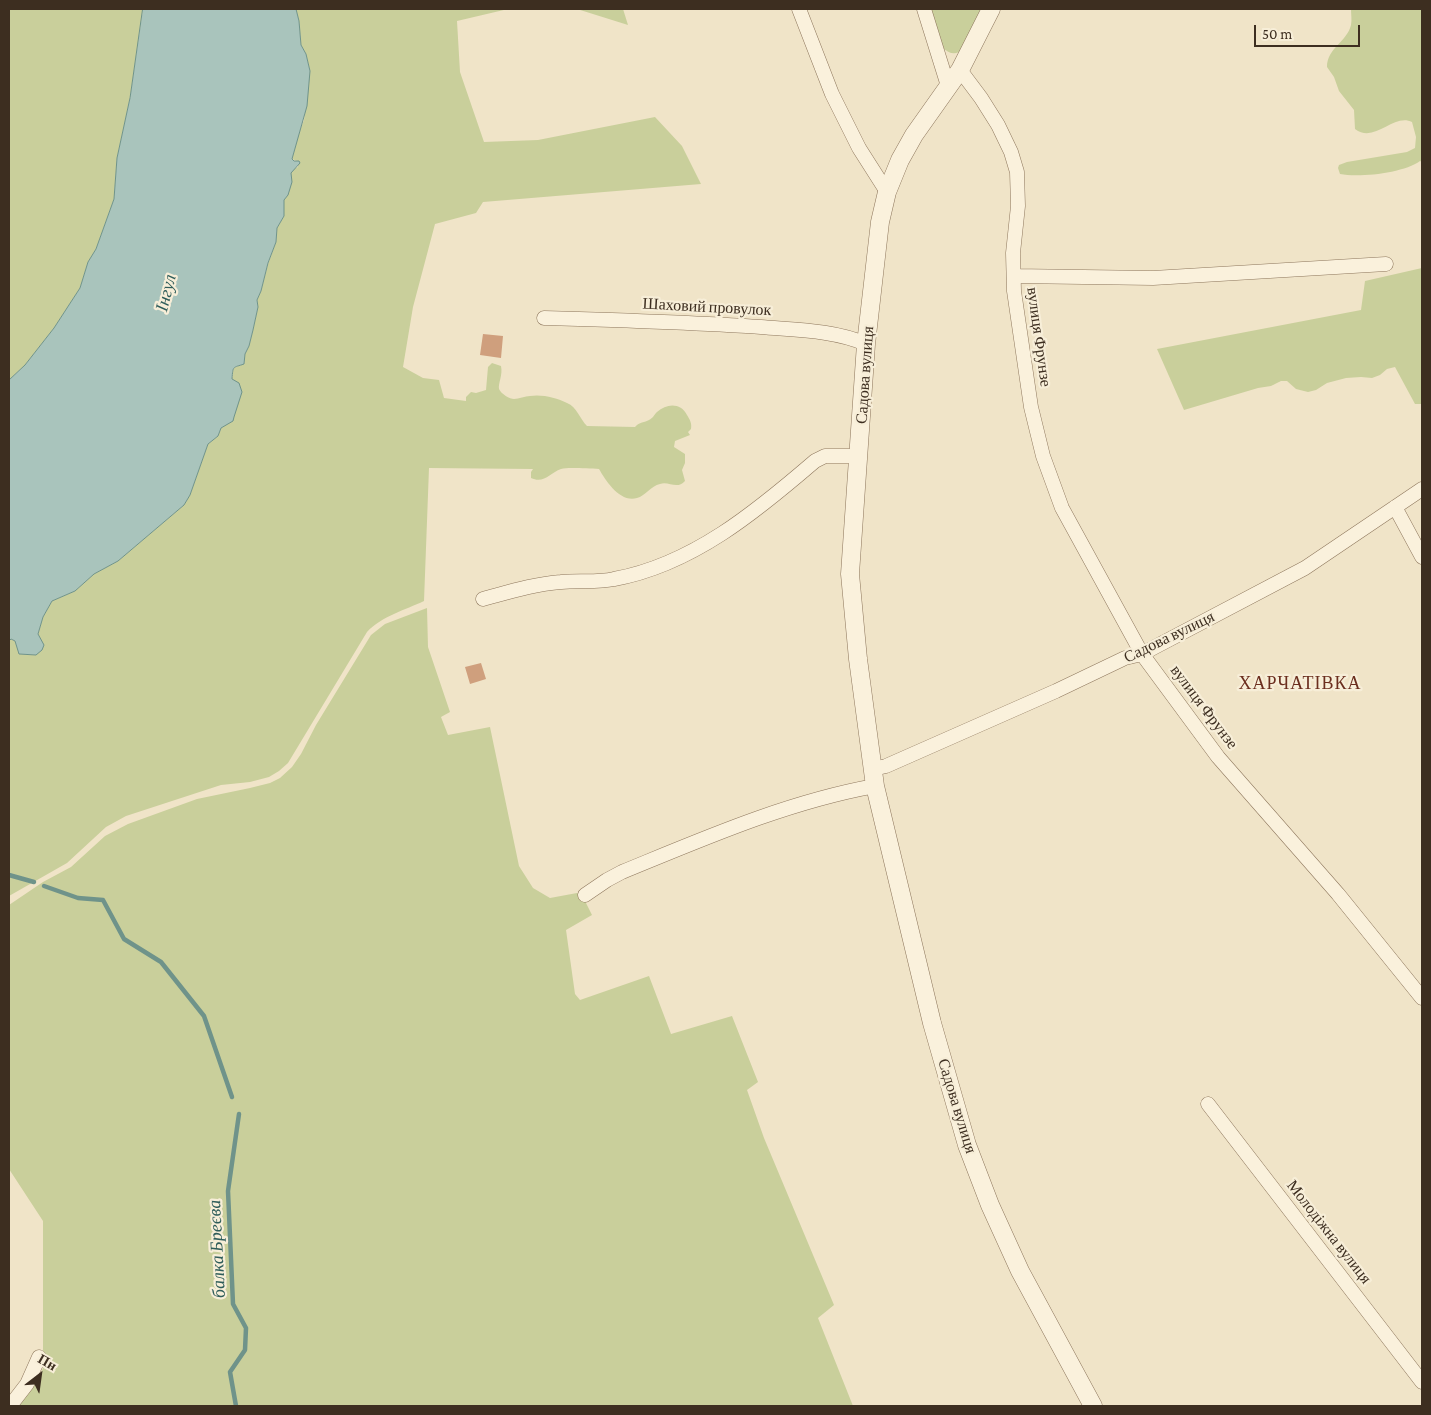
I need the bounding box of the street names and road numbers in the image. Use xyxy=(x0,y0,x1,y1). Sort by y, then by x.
street label: вулиця Фрунзе xyxy=(1023,286,1055,388)
street label: Шаховий провулок xyxy=(642,294,772,320)
street label: Садова вулиця xyxy=(852,325,878,425)
street label: Садова вулиця xyxy=(1121,607,1217,667)
street label: вулиця Фрунзе xyxy=(1166,661,1242,753)
street label: Садова вулиця xyxy=(933,1056,981,1156)
street label: Молодіжна вулиця xyxy=(1283,1176,1375,1288)

